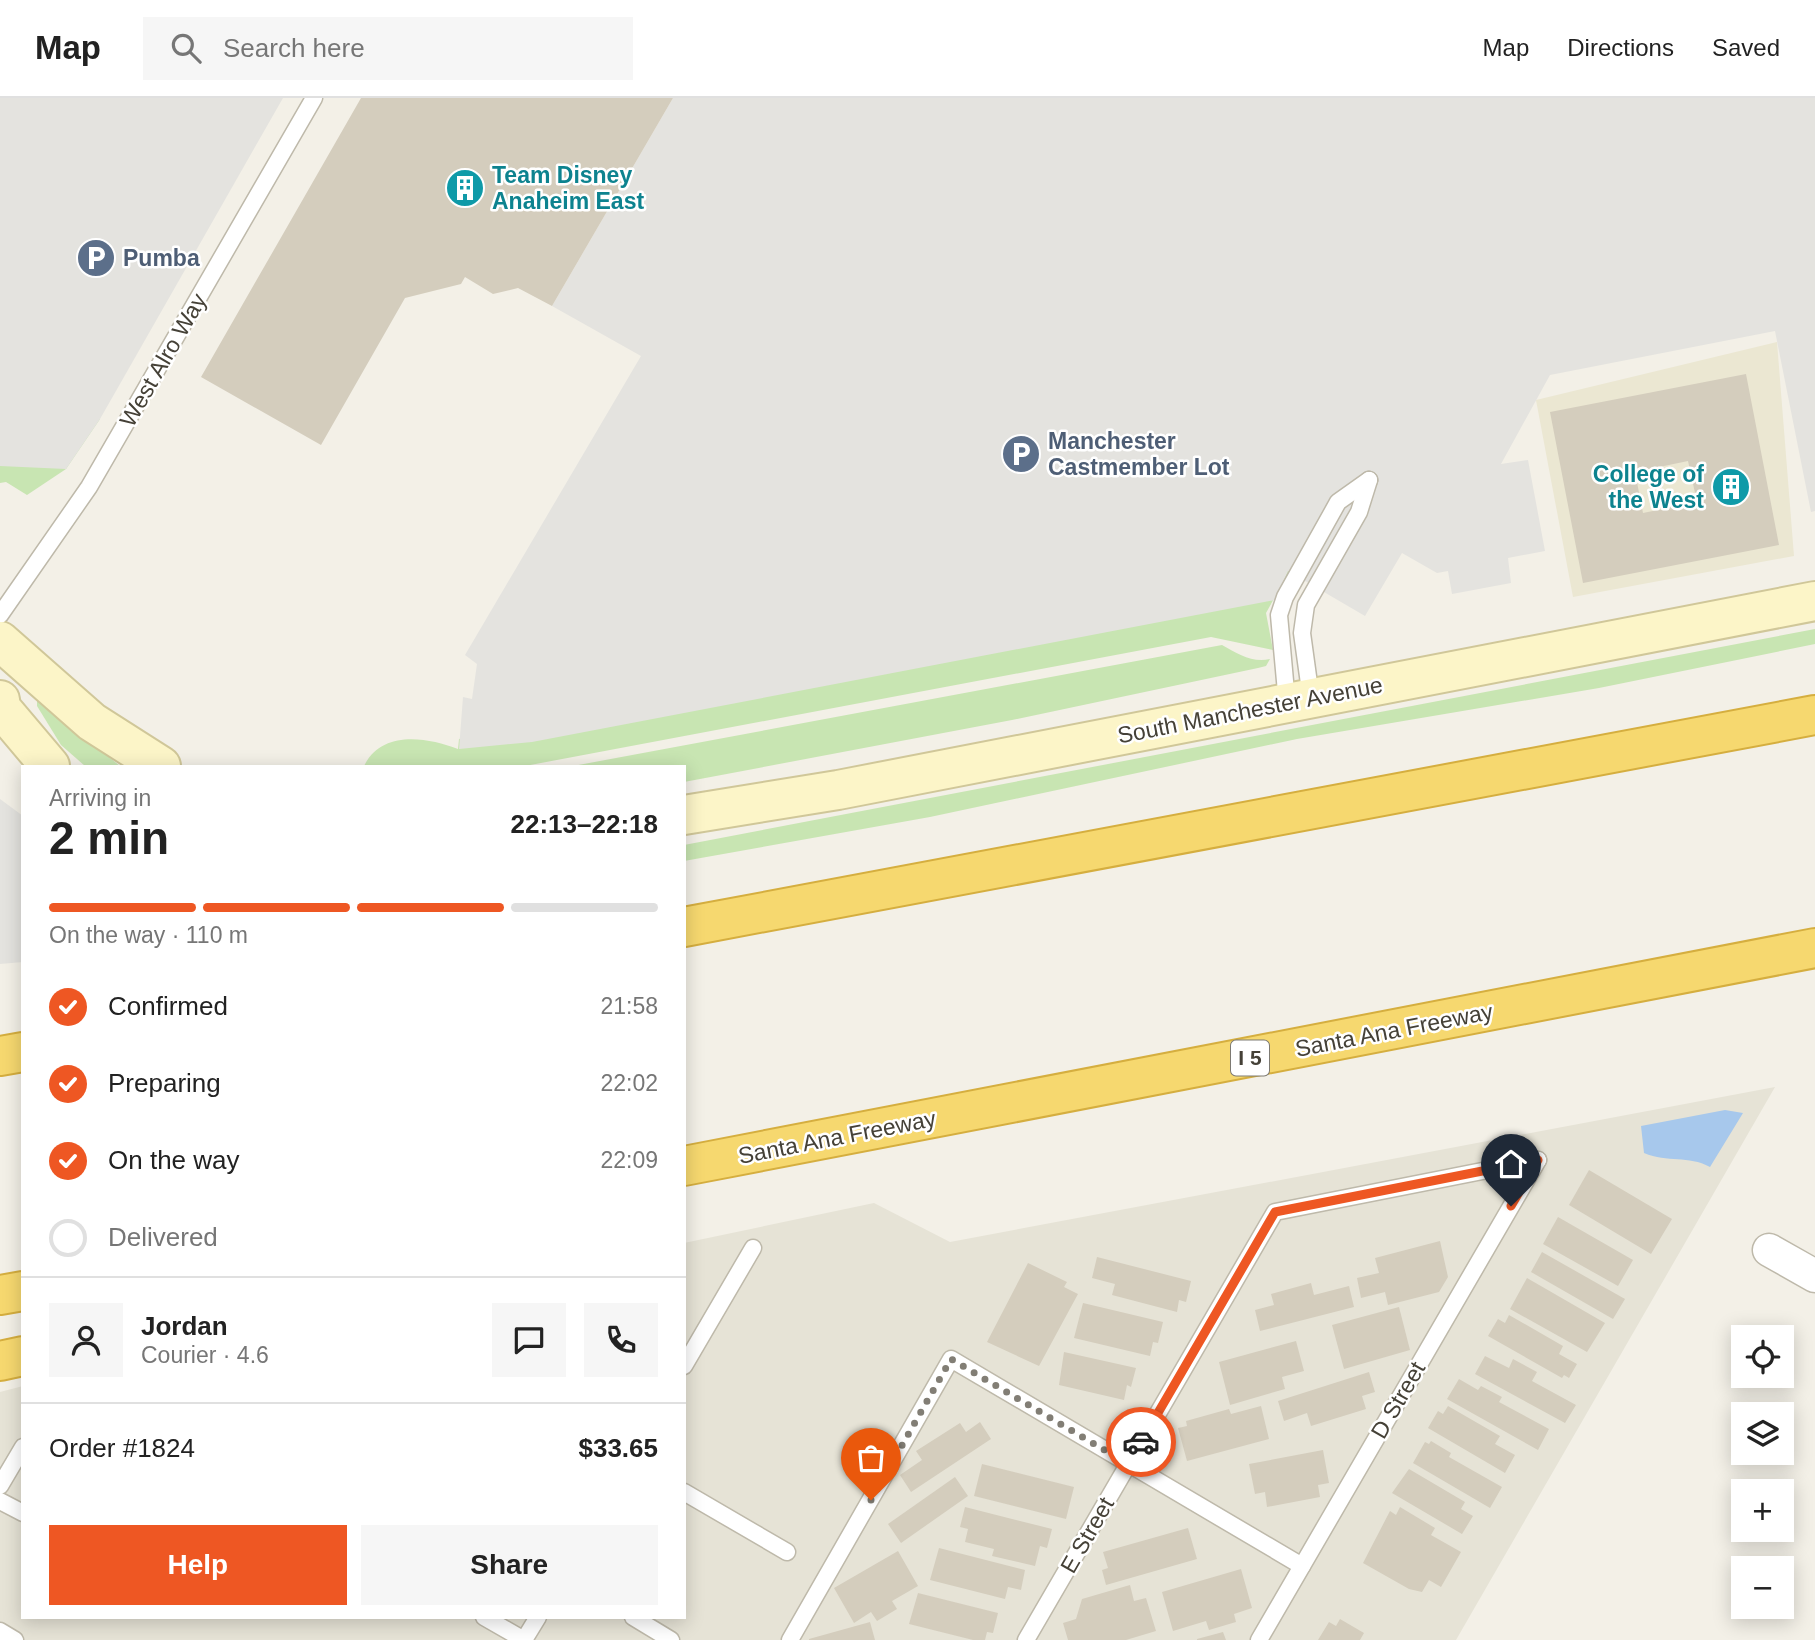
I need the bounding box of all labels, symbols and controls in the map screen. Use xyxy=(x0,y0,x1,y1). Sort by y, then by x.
search box xyxy=(143,17,633,80)
text: Map xyxy=(35,29,101,66)
icon: search xyxy=(167,29,205,67)
text: Search here xyxy=(223,33,365,63)
text: Map xyxy=(1483,34,1529,61)
text: Directions xyxy=(1567,34,1674,61)
text: Saved xyxy=(1712,34,1780,61)
place label: Team Disney Anaheim East xyxy=(492,162,644,214)
building icon: Team Disney Anaheim East xyxy=(444,167,486,209)
parking icon: Pumba xyxy=(75,237,117,279)
place label: Pumba xyxy=(123,245,200,271)
street label: West Alro Way xyxy=(114,288,212,431)
place label: Manchester Castmember Lot xyxy=(1048,428,1230,480)
parking icon: Manchester Castmember Lot xyxy=(1000,433,1042,475)
place label: College of the West xyxy=(1593,461,1704,513)
building icon: College of the West xyxy=(1710,466,1752,508)
street label: South Manchester Avenue xyxy=(1115,672,1385,748)
text: Arriving in xyxy=(49,785,151,811)
text: 22:13–22:18 xyxy=(511,809,658,839)
text: 2 min xyxy=(49,812,169,864)
text: On the way · 110 m xyxy=(49,922,248,948)
icon: check xyxy=(49,988,87,1026)
text: Confirmed xyxy=(108,991,228,1021)
text: 21:58 xyxy=(600,993,658,1019)
street label: Santa Ana Freeway xyxy=(1293,998,1495,1062)
road number: I 5 xyxy=(1231,1040,1269,1076)
icon: check xyxy=(49,1065,87,1103)
text: Preparing xyxy=(108,1068,221,1098)
text: 22:02 xyxy=(600,1070,658,1096)
street label: Santa Ana Freeway xyxy=(736,1105,938,1169)
pin xyxy=(1481,1134,1541,1206)
icon: check xyxy=(49,1142,87,1180)
text: On the way xyxy=(108,1145,240,1175)
icon: home xyxy=(1492,1145,1530,1183)
text: 22:09 xyxy=(600,1147,658,1173)
text: Delivered xyxy=(108,1222,218,1252)
button: person xyxy=(49,1303,123,1377)
button: chat xyxy=(492,1303,566,1377)
button: phone xyxy=(584,1303,658,1377)
text: Jordan xyxy=(141,1311,228,1341)
map controls xyxy=(1731,1325,1794,1619)
button: locate xyxy=(1731,1325,1794,1388)
text: Courier · 4.6 xyxy=(141,1342,269,1368)
street label: D Street xyxy=(1366,1356,1431,1443)
button: layers xyxy=(1731,1402,1794,1465)
courier xyxy=(1106,1407,1176,1477)
icon: car xyxy=(1122,1423,1160,1461)
pin xyxy=(841,1428,901,1500)
text: Order #1824 xyxy=(49,1433,195,1463)
text: $33.65 xyxy=(578,1433,658,1463)
icon: bag xyxy=(852,1439,890,1477)
button: + xyxy=(1731,1479,1794,1542)
street label: E Street xyxy=(1055,1492,1119,1577)
button: Help xyxy=(49,1525,347,1605)
button: Share xyxy=(361,1525,658,1605)
button: − xyxy=(1731,1556,1794,1619)

